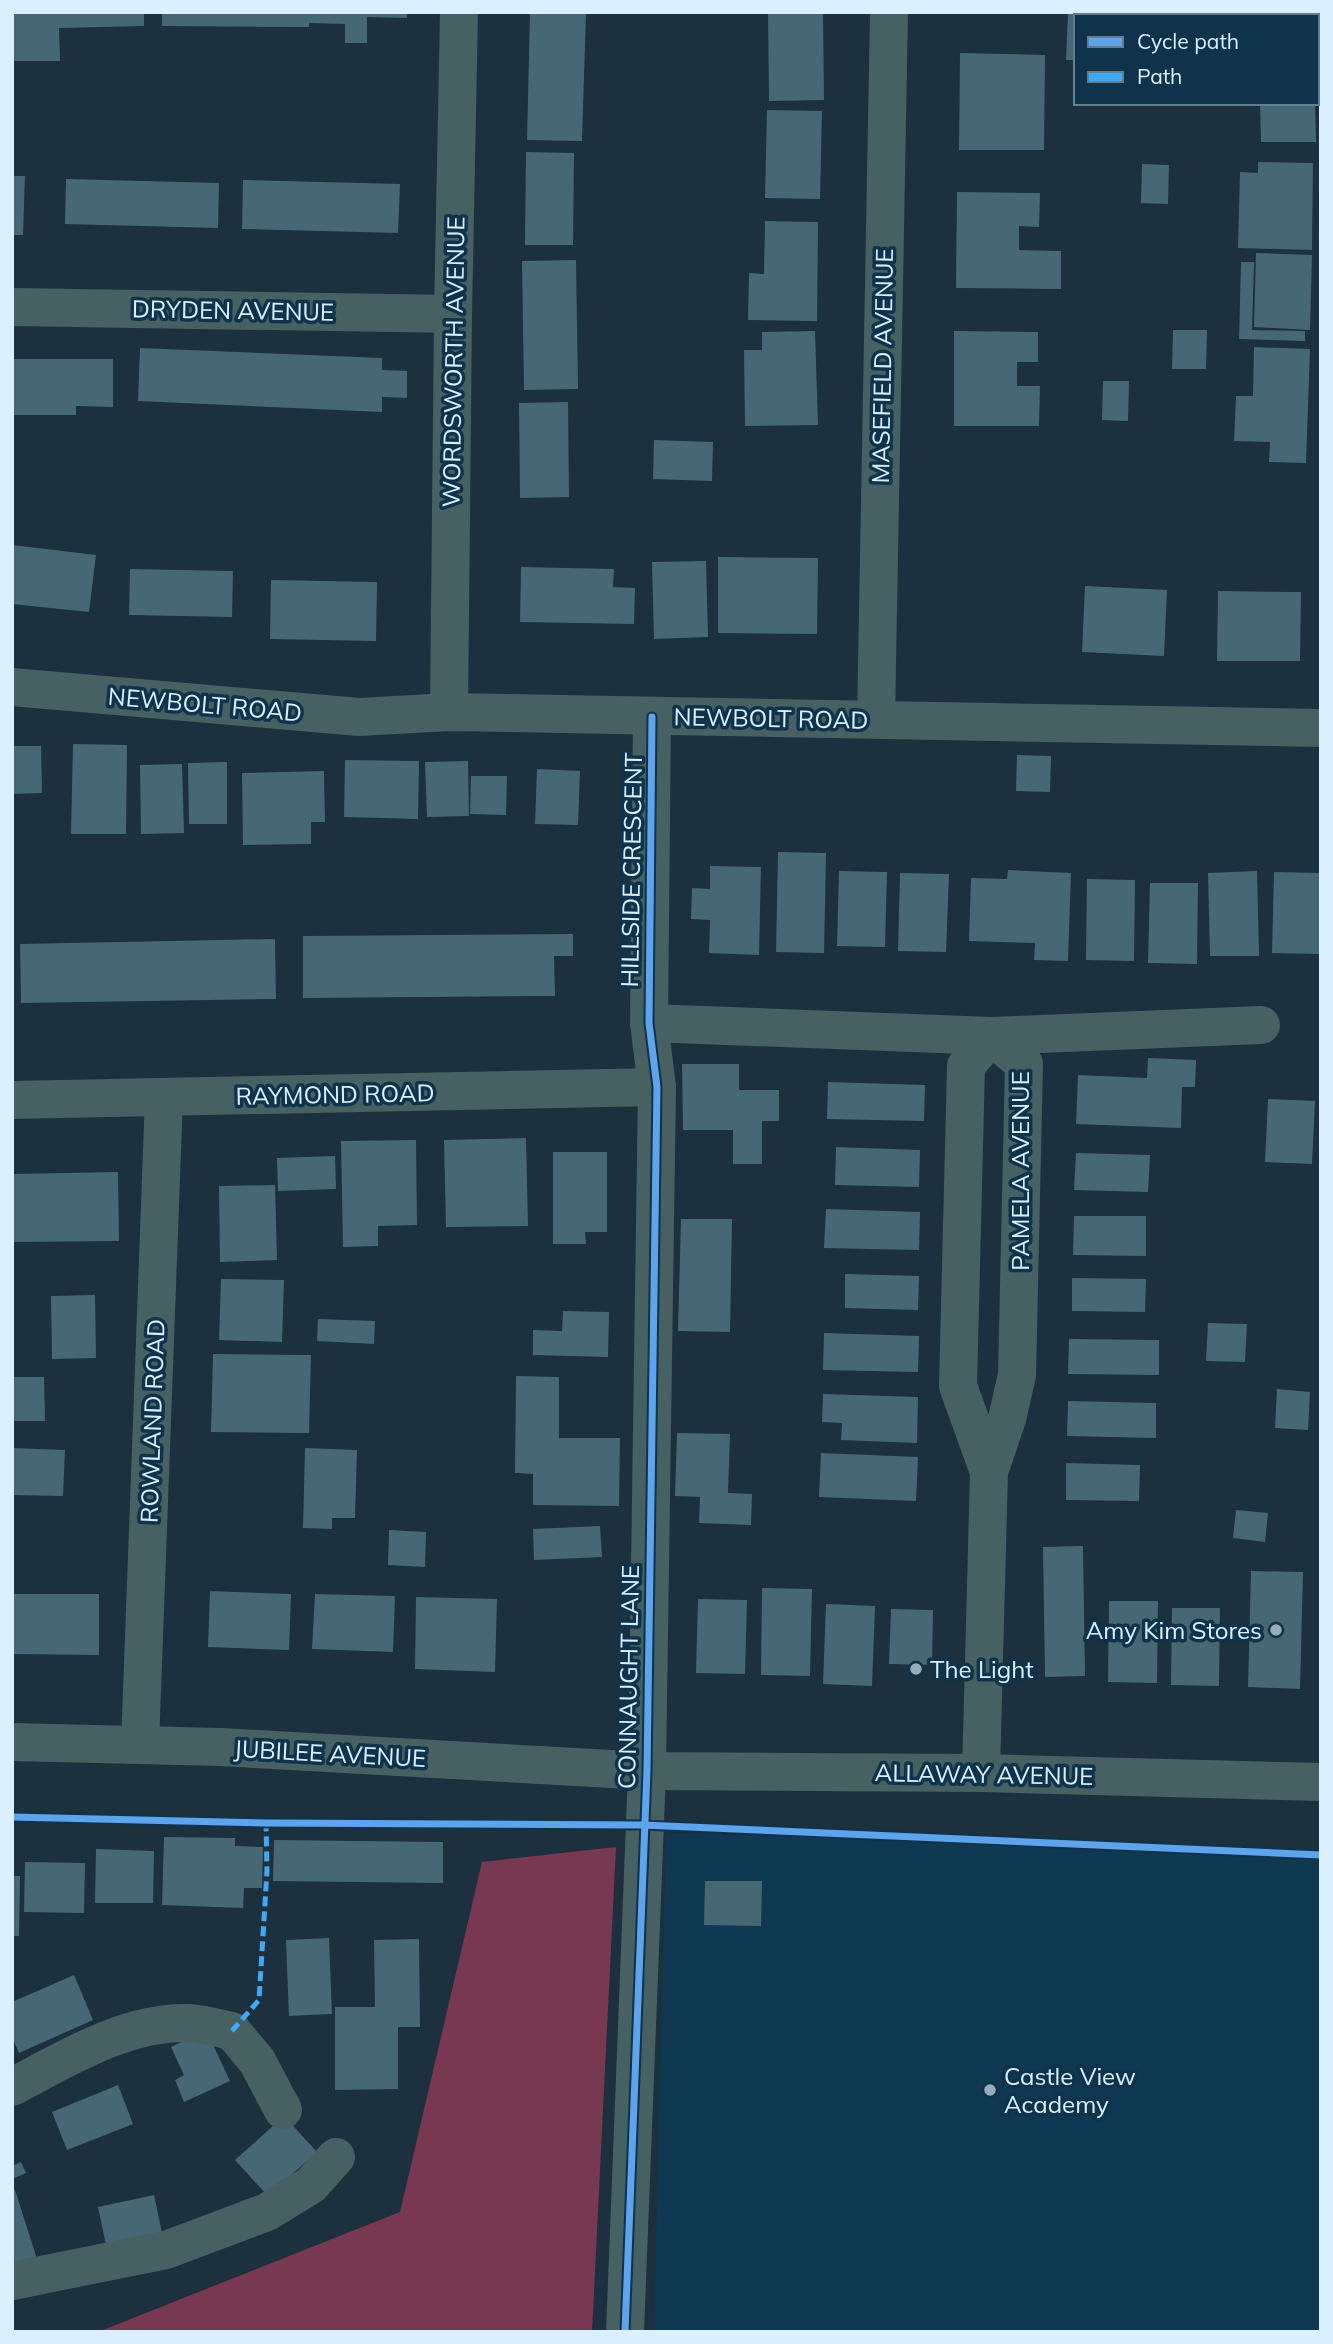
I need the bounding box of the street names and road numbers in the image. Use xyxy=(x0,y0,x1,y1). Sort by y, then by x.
street label: WORDSWORTH AVENUE xyxy=(435,216,471,508)
street label: MASEFIELD AVENUE xyxy=(865,248,899,484)
street label: DRYDEN AVENUE xyxy=(132,293,334,327)
street label: NEWBOLT ROAD xyxy=(107,681,303,727)
street label: NEWBOLT ROAD xyxy=(674,701,868,735)
street label: HILLSIDE CRESCENT xyxy=(614,752,648,988)
street label: PAMELA AVENUE xyxy=(1005,1071,1035,1271)
street label: RAYMOND ROAD xyxy=(235,1077,435,1111)
street label: ROWLAND ROAD xyxy=(133,1319,171,1523)
street label: CONNAUGHT LANE xyxy=(611,1565,645,1789)
street label: JUBILEE AVENUE xyxy=(233,1733,427,1773)
street label: ALLAWAY AVENUE xyxy=(874,1757,1094,1791)

